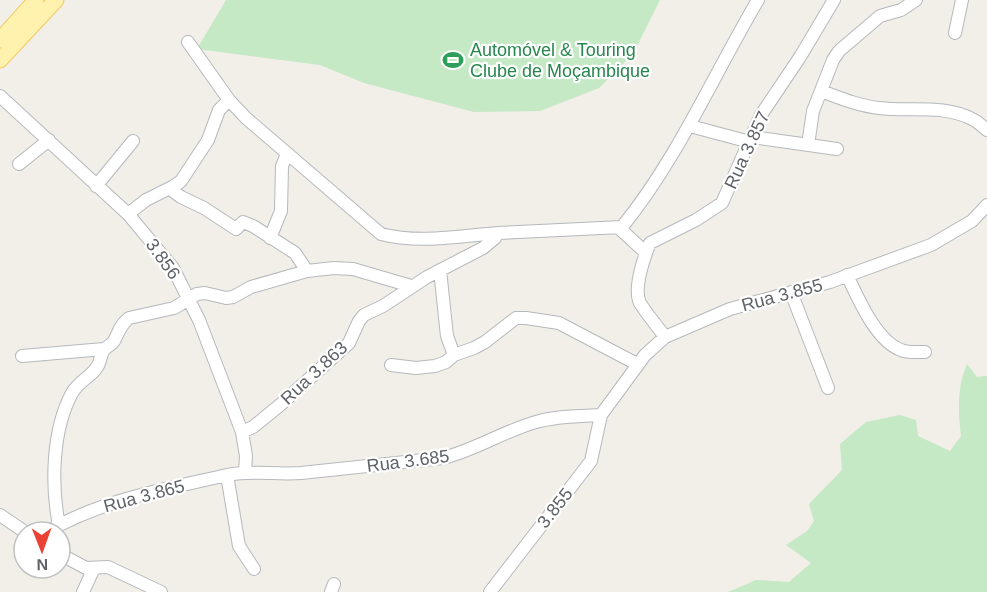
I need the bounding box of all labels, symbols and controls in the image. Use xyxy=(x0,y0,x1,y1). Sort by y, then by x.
place label: Automóvel & Touring Clube de Moçambique xyxy=(470,40,650,81)
sports icon: Automóvel & Touring Clube de Moçambique xyxy=(441,48,465,72)
street label: Rua 3.857 xyxy=(720,108,774,192)
street label: 3.856 xyxy=(142,235,184,283)
street label: Rua 3.855 xyxy=(739,275,825,315)
street label: Rua 3.863 xyxy=(277,337,351,409)
street label: Rua 3.685 xyxy=(366,446,450,476)
street label: Rua 3.865 xyxy=(101,476,187,516)
street label: 3.855 xyxy=(533,484,577,532)
north arrow xyxy=(12,520,72,580)
text: N xyxy=(36,556,48,573)

